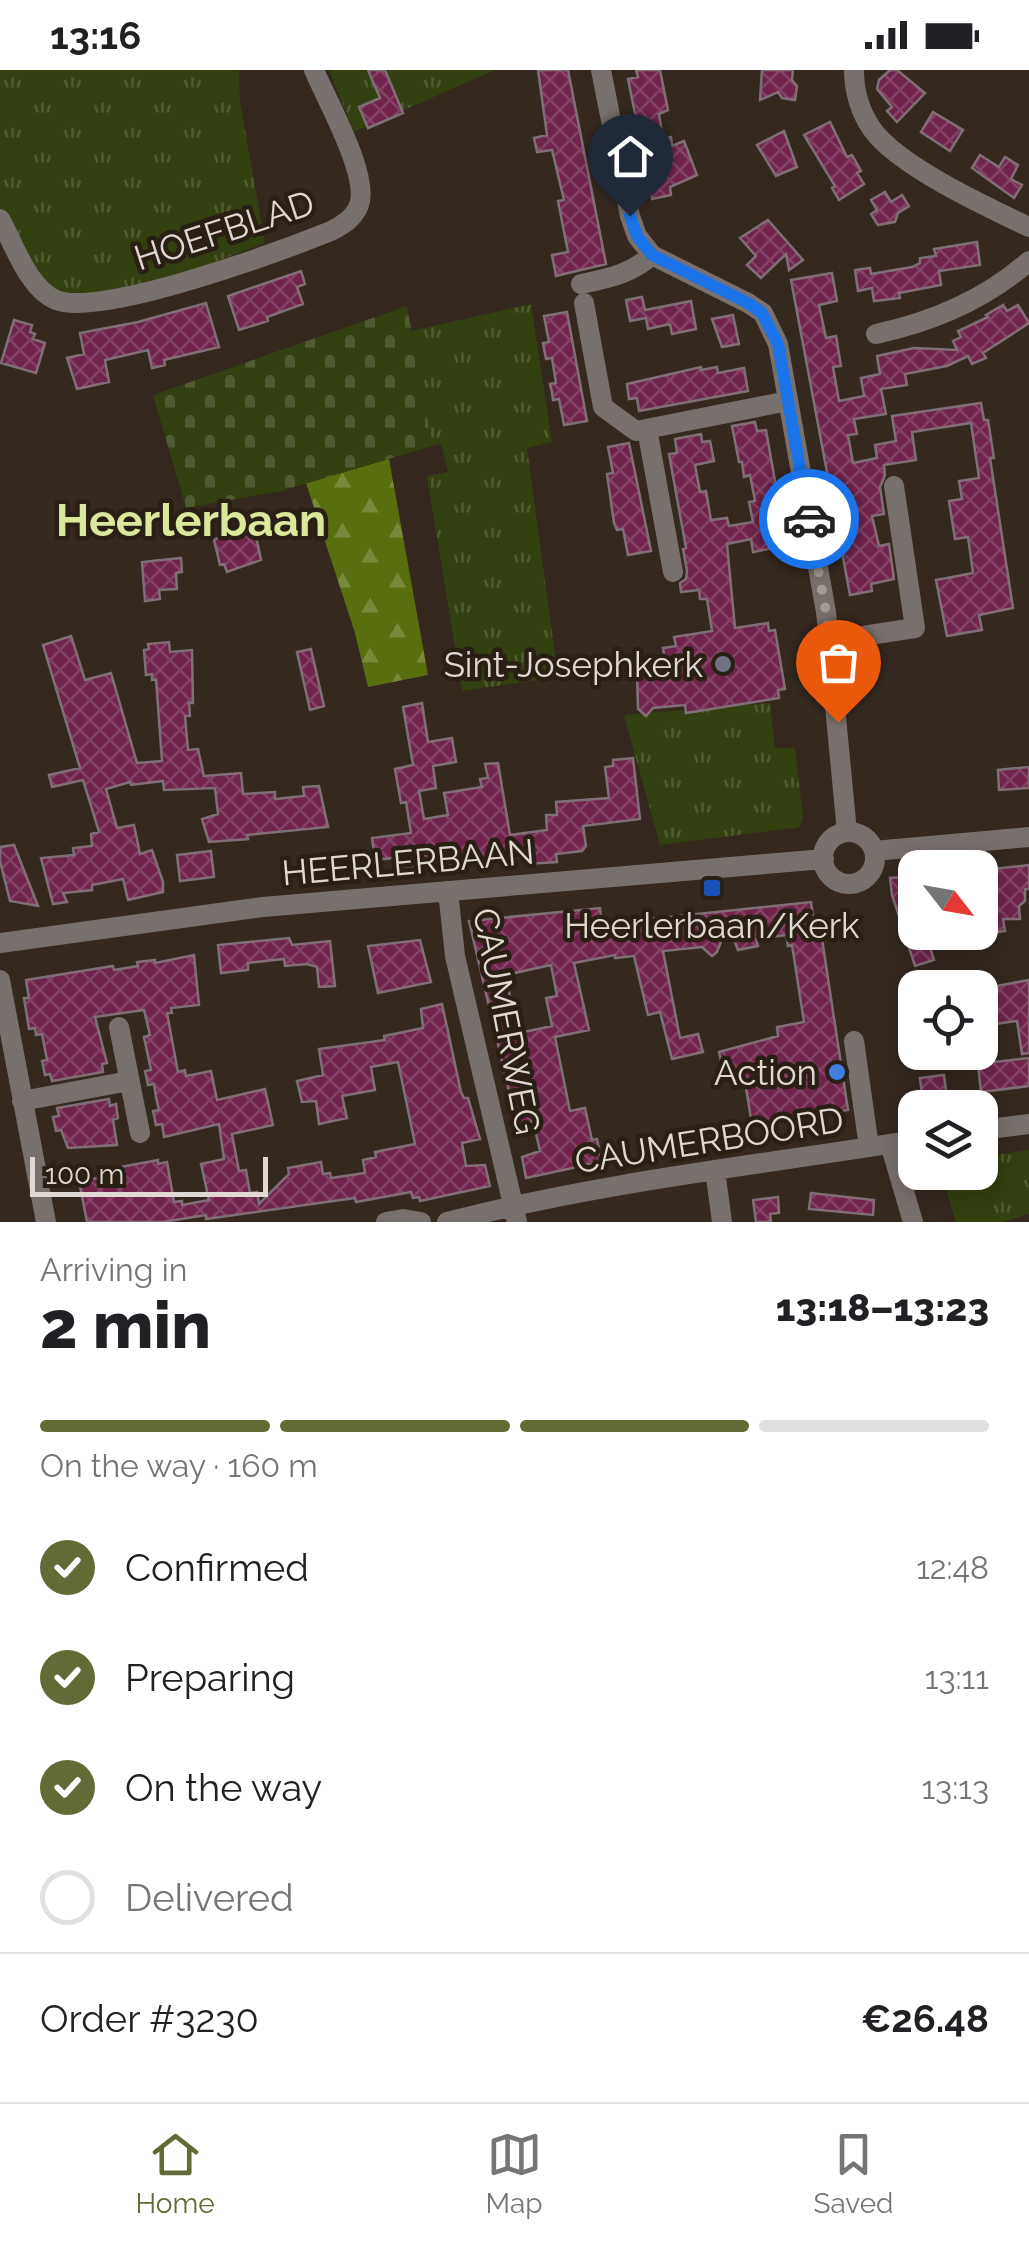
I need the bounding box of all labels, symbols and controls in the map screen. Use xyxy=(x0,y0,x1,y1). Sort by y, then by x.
text: 13:16 xyxy=(50,13,141,58)
pin xyxy=(588,114,673,217)
icon: home xyxy=(603,129,658,184)
street label: HOEFBLAD xyxy=(129,182,319,278)
courier xyxy=(759,469,859,569)
icon: car xyxy=(782,492,837,547)
district label: Heerlerbaan xyxy=(56,494,326,547)
pin xyxy=(796,620,881,723)
icon: bag xyxy=(811,635,866,690)
place label: Sint-Josephkerk xyxy=(444,644,703,685)
marker: Sint-Josephkerk xyxy=(712,653,734,675)
street label: HEERLERBAAN xyxy=(280,831,536,893)
north arrow xyxy=(898,850,998,950)
map controls xyxy=(898,850,998,1190)
marker: Heerlerbaan/Kerk xyxy=(701,877,723,899)
street label: CAUMERWEG xyxy=(465,905,549,1137)
place label: Heerlerbaan/Kerk xyxy=(564,905,860,946)
button: locate xyxy=(898,970,998,1070)
place label: Action xyxy=(714,1052,817,1093)
marker: Action xyxy=(826,1061,848,1083)
button: layers xyxy=(898,1090,998,1190)
street label: CAUMERBOORD xyxy=(572,1099,846,1181)
scale bar xyxy=(30,1152,268,1196)
text: 100 m xyxy=(45,1158,124,1191)
text: Arriving in xyxy=(40,1251,187,1288)
text: 13:18–13:23 xyxy=(776,1285,989,1330)
text: 2 min xyxy=(40,1287,211,1363)
text: On the way · 160 m xyxy=(40,1447,318,1484)
icon: check xyxy=(40,1540,95,1595)
text: Confirmed xyxy=(125,1545,309,1590)
text: 12:48 xyxy=(916,1549,989,1586)
icon: check xyxy=(40,1650,95,1705)
text: Preparing xyxy=(125,1655,295,1700)
text: 13:11 xyxy=(925,1659,989,1696)
icon: check xyxy=(40,1760,95,1815)
text: On the way xyxy=(125,1765,322,1810)
text: 13:13 xyxy=(921,1769,989,1806)
text: Delivered xyxy=(125,1875,294,1920)
text: Order #3230 xyxy=(40,1996,259,2041)
text: €26.48 xyxy=(861,1996,989,2041)
tab: Home xyxy=(135,2127,215,2220)
tab: Map xyxy=(486,2127,543,2220)
tab: Saved xyxy=(813,2127,894,2220)

